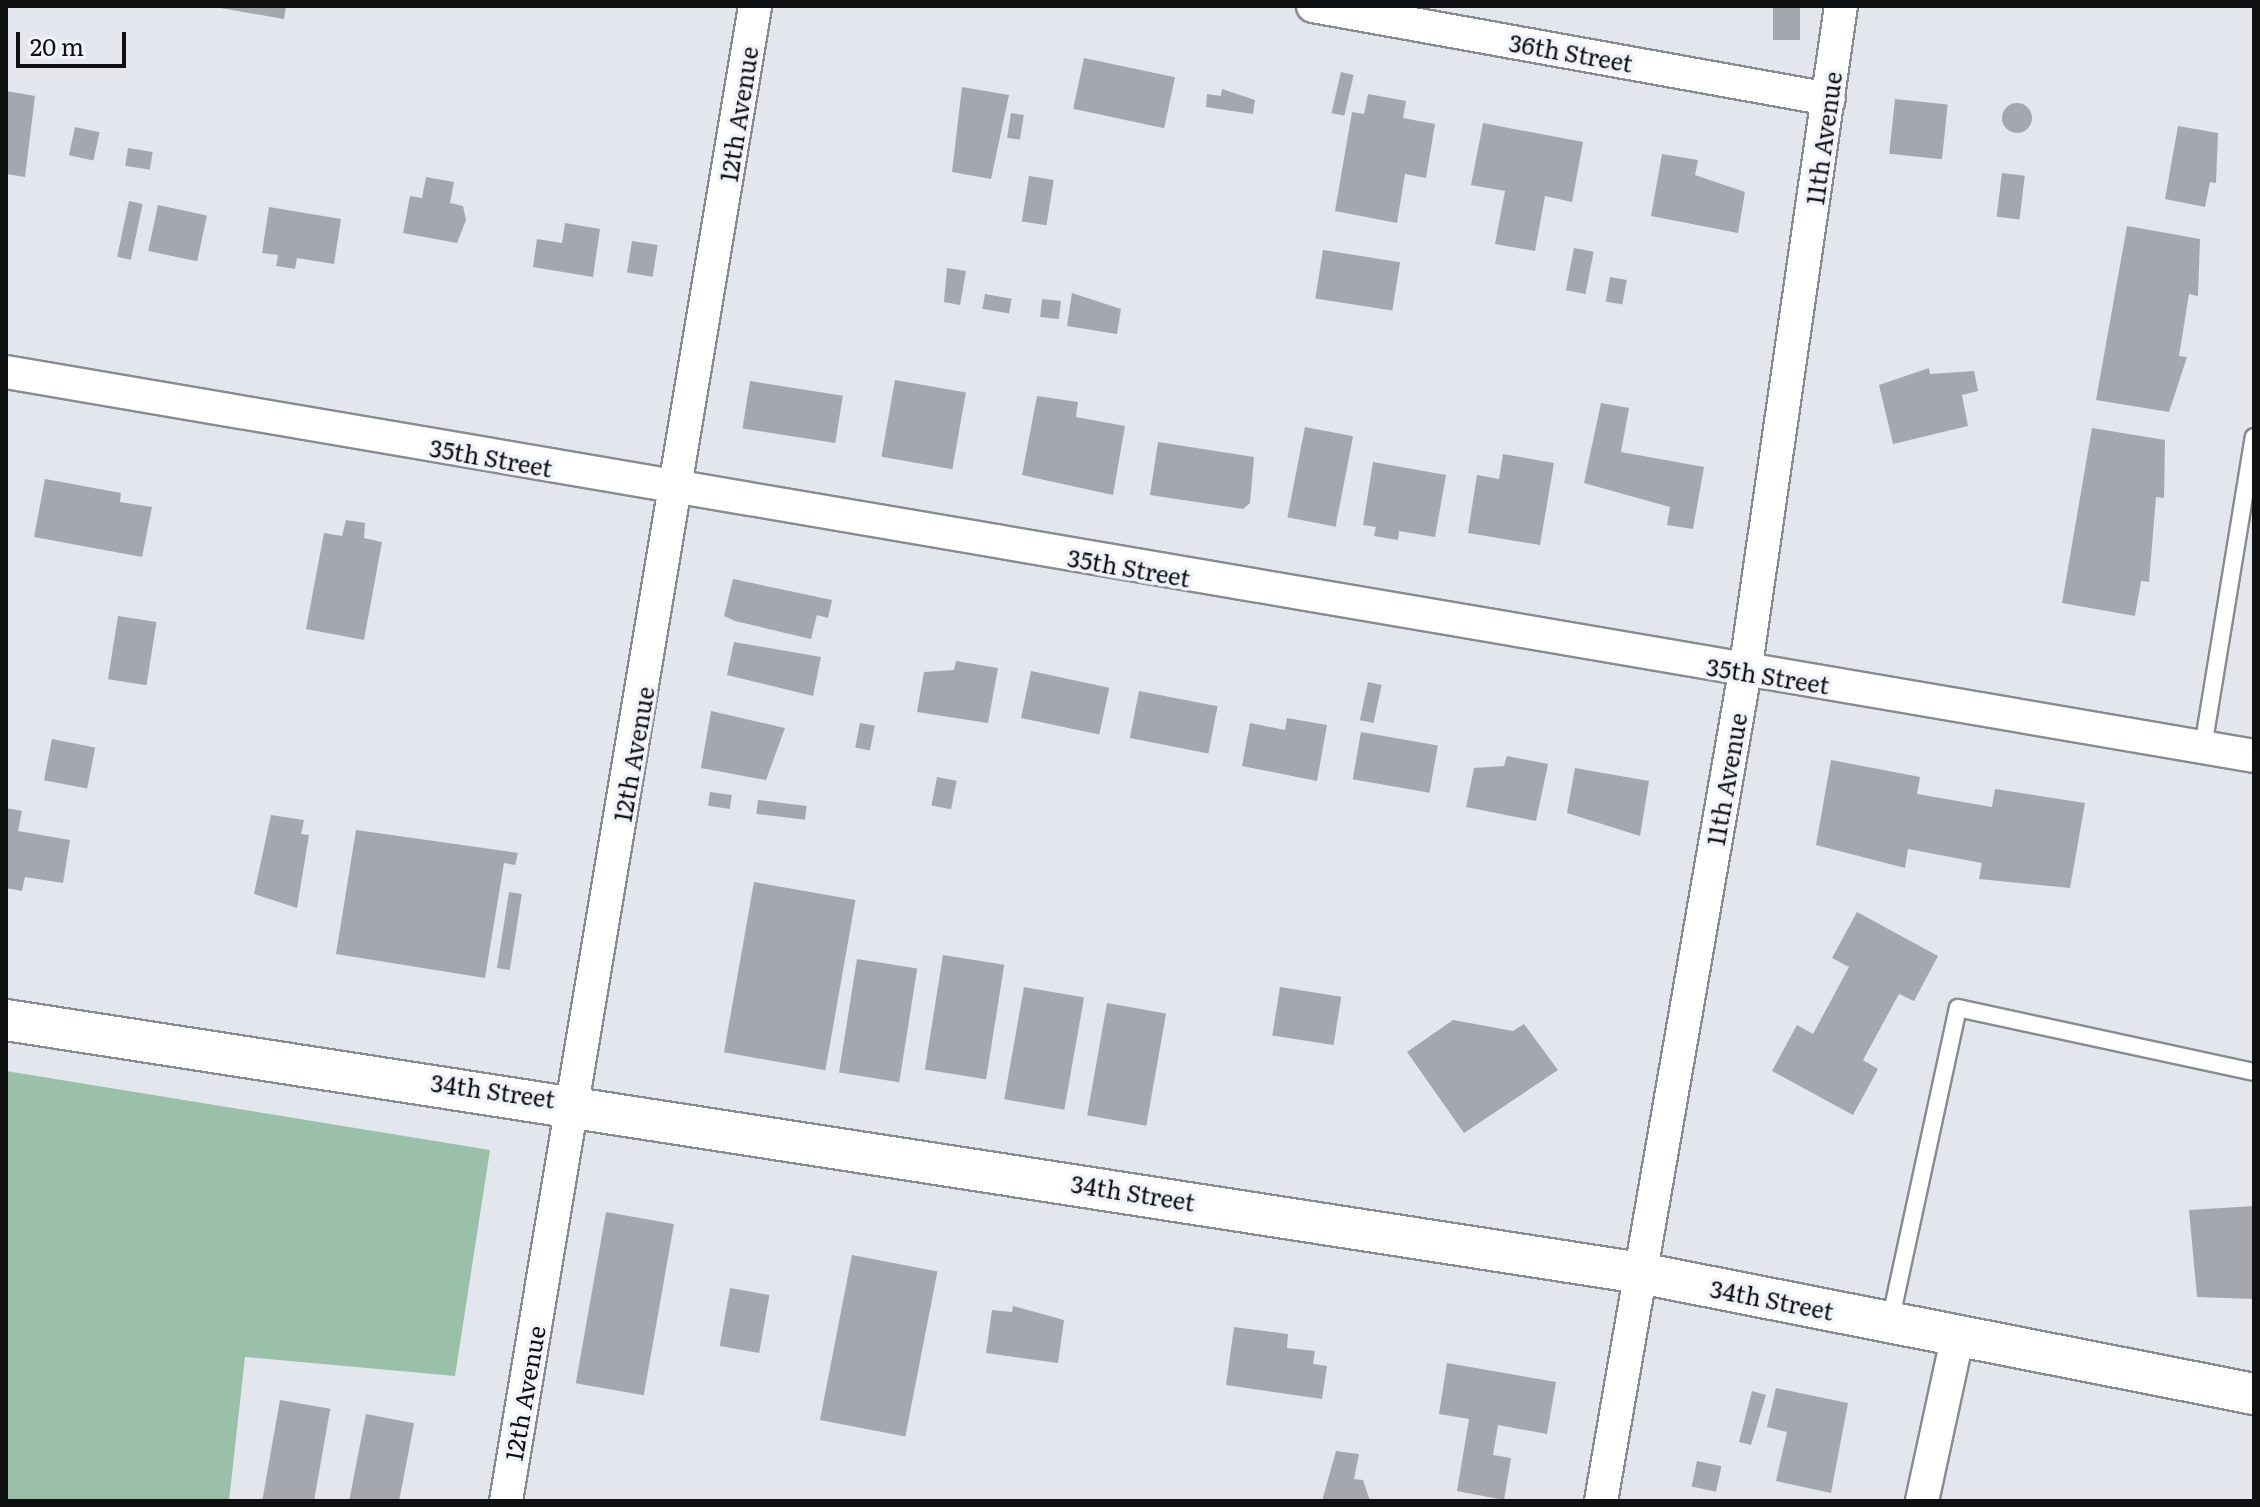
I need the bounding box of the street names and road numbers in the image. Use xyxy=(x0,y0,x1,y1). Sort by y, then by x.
street label: 36th Street xyxy=(1507,27,1635,77)
street label: 12th Avenue xyxy=(713,44,763,184)
street label: 11th Avenue xyxy=(1799,70,1847,206)
street label: 35th Street xyxy=(427,432,555,482)
street label: 35th Street xyxy=(1065,542,1193,592)
street label: 35th Street xyxy=(1704,651,1832,699)
street label: 12th Avenue xyxy=(607,684,659,824)
street label: 11th Avenue xyxy=(1700,710,1752,848)
street label: 34th Street xyxy=(429,1067,557,1113)
street label: 34th Street xyxy=(1069,1168,1197,1216)
street label: 34th Street xyxy=(1708,1273,1836,1325)
street label: 12th Avenue xyxy=(498,1323,550,1463)

